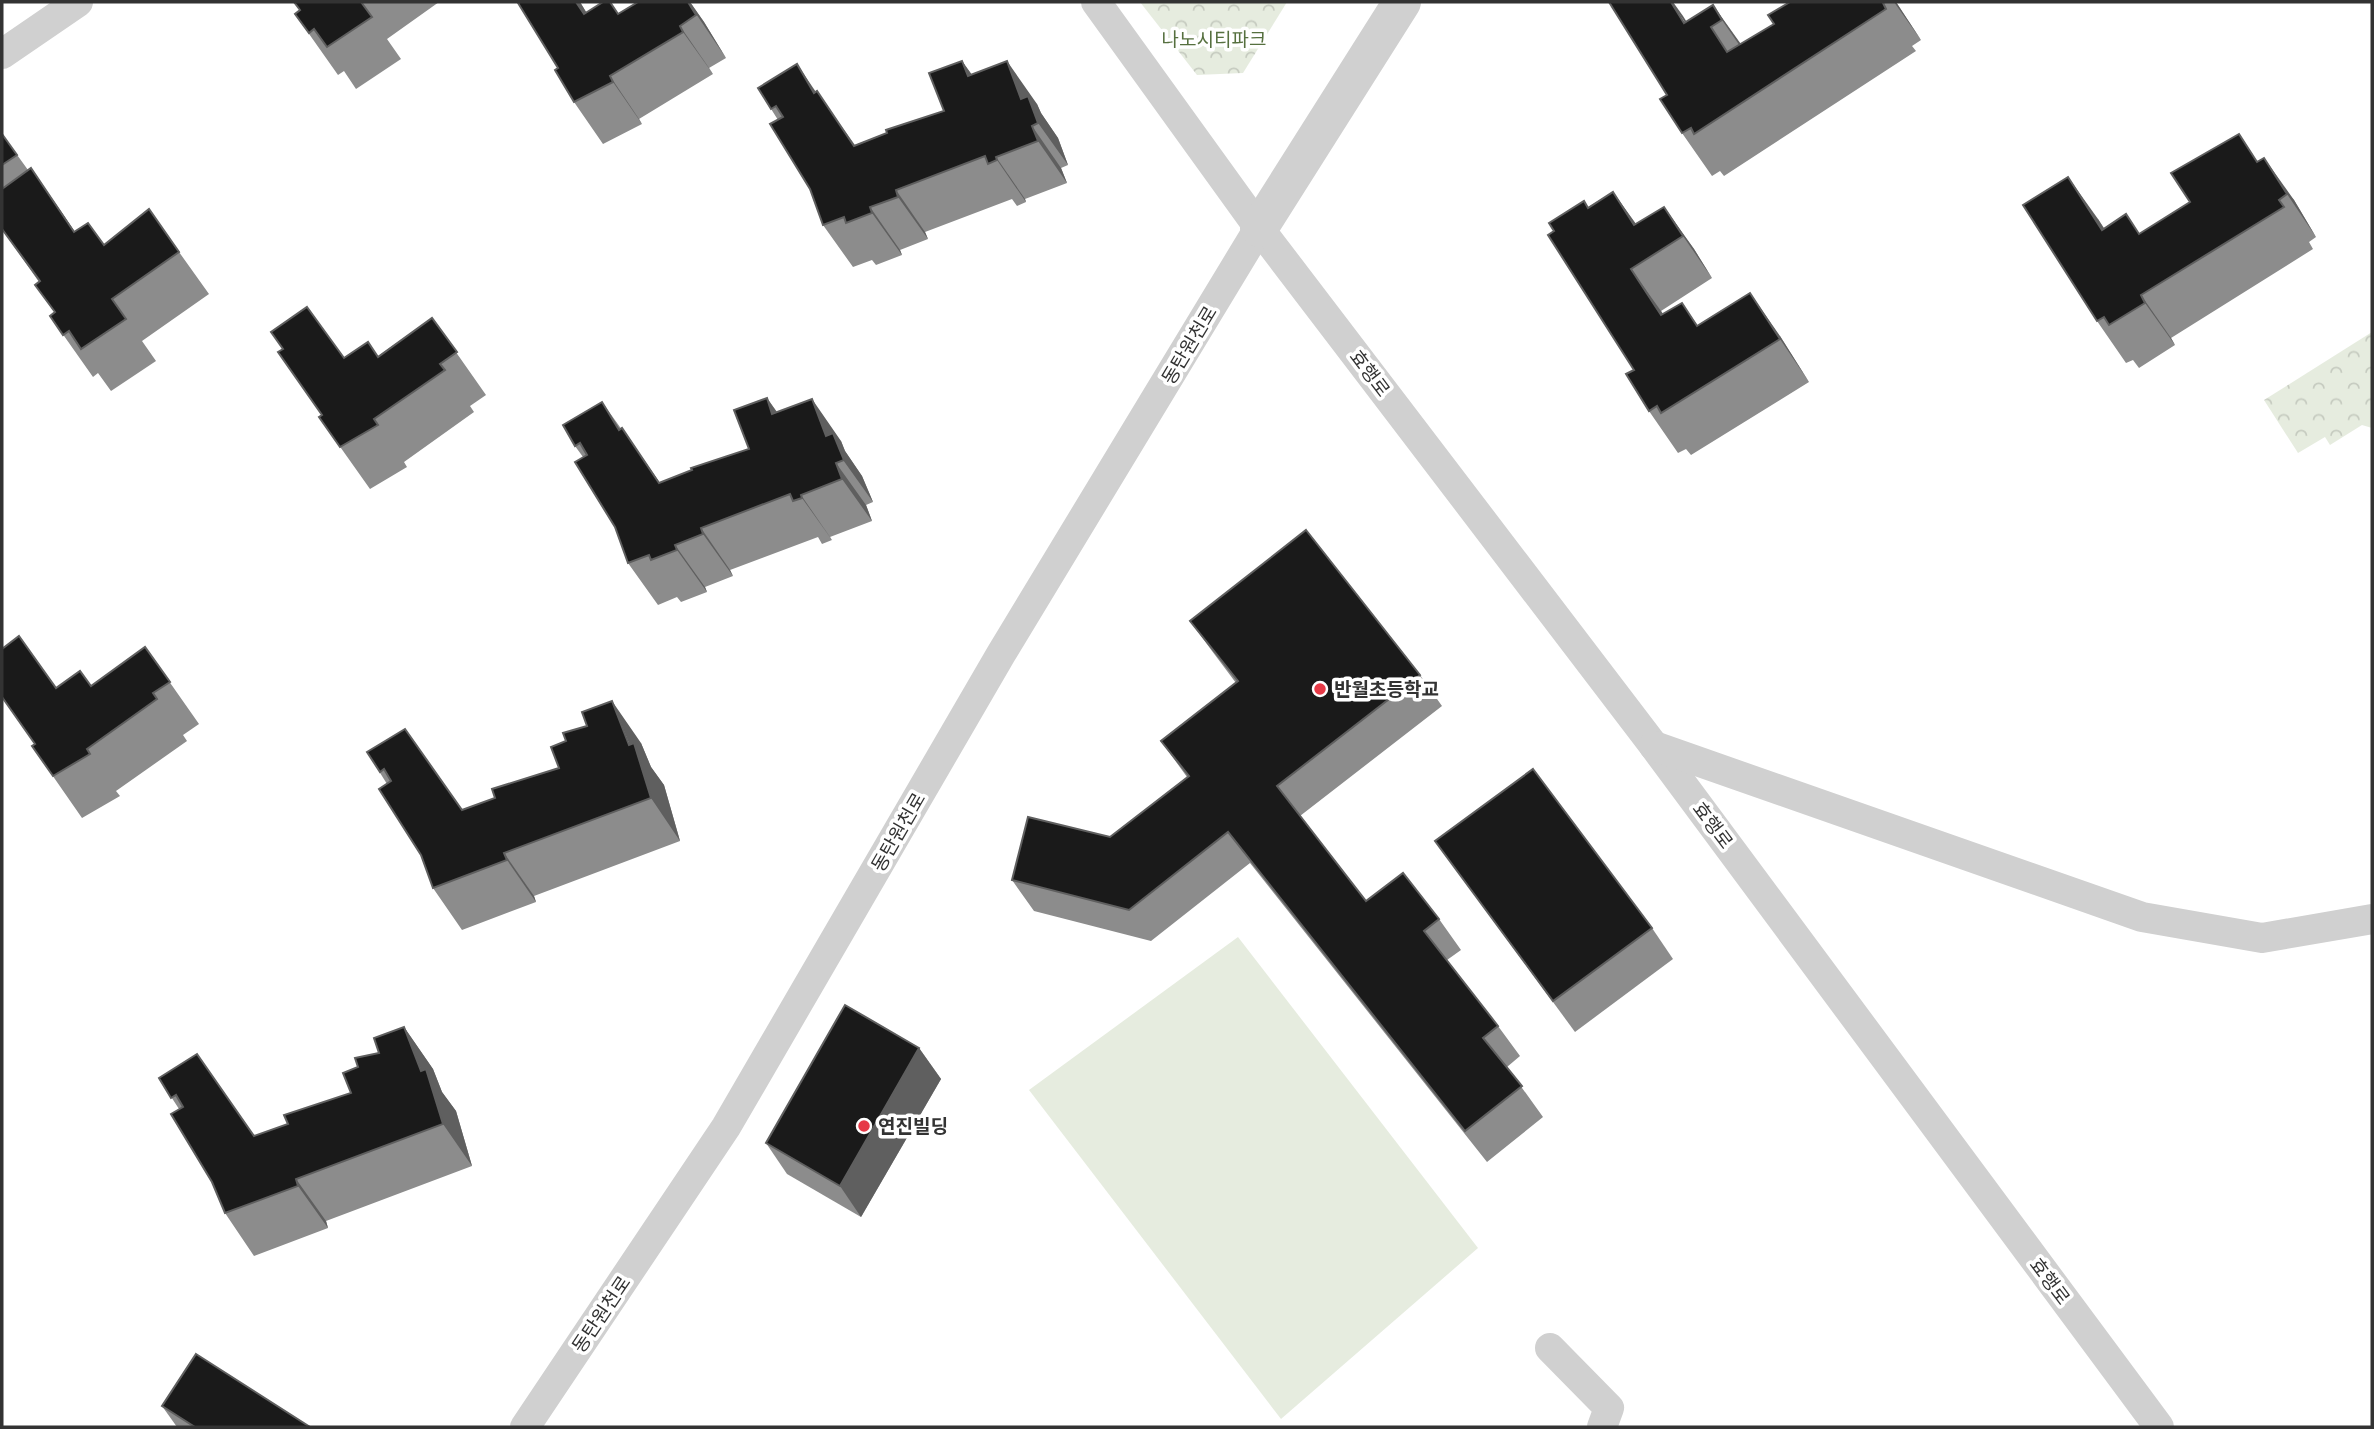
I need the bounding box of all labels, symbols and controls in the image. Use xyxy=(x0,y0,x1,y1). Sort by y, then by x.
park label: 나노시티파크 xyxy=(1162,29,1266,51)
street label: 동탄원천로 xyxy=(1158,302,1222,389)
street label: 효행로 xyxy=(1345,346,1394,401)
place label: 반월초등학교 xyxy=(1334,679,1439,701)
marker: 반월초등학교 xyxy=(1312,681,1328,697)
street label: 동탄원천로 xyxy=(867,789,930,876)
street label: 효행로 xyxy=(1688,798,1737,853)
place label: 연진빌딩 xyxy=(878,1116,948,1138)
marker: 연진빌딩 xyxy=(856,1118,872,1134)
street label: 효행로 xyxy=(2025,1254,2074,1309)
street label: 동탄원천로 xyxy=(568,1272,635,1357)

